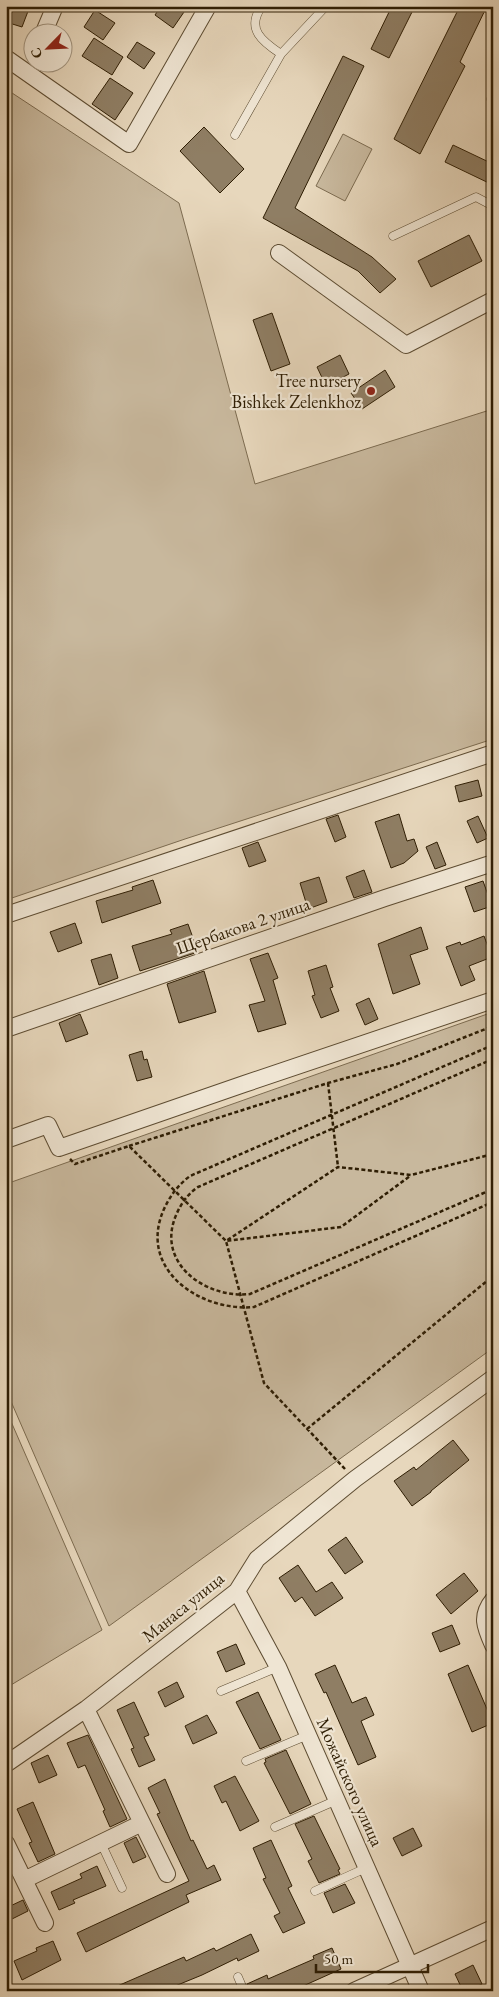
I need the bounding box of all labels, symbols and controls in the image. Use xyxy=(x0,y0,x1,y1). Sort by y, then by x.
north arrow xyxy=(22,22,72,72)
text: С xyxy=(26,45,46,61)
place label: Tree nursery Bishkek Zelenkhoz xyxy=(232,369,361,413)
marker: Tree nursery Bishkek Zelenkhoz xyxy=(365,385,377,397)
street label: Щербакова 2 улица xyxy=(173,892,314,959)
street label: Манаса улица xyxy=(137,1566,229,1647)
street label: Можайского улица xyxy=(312,1714,389,1850)
scale bar xyxy=(316,1942,429,1974)
text: 50 m xyxy=(324,1949,353,1968)

